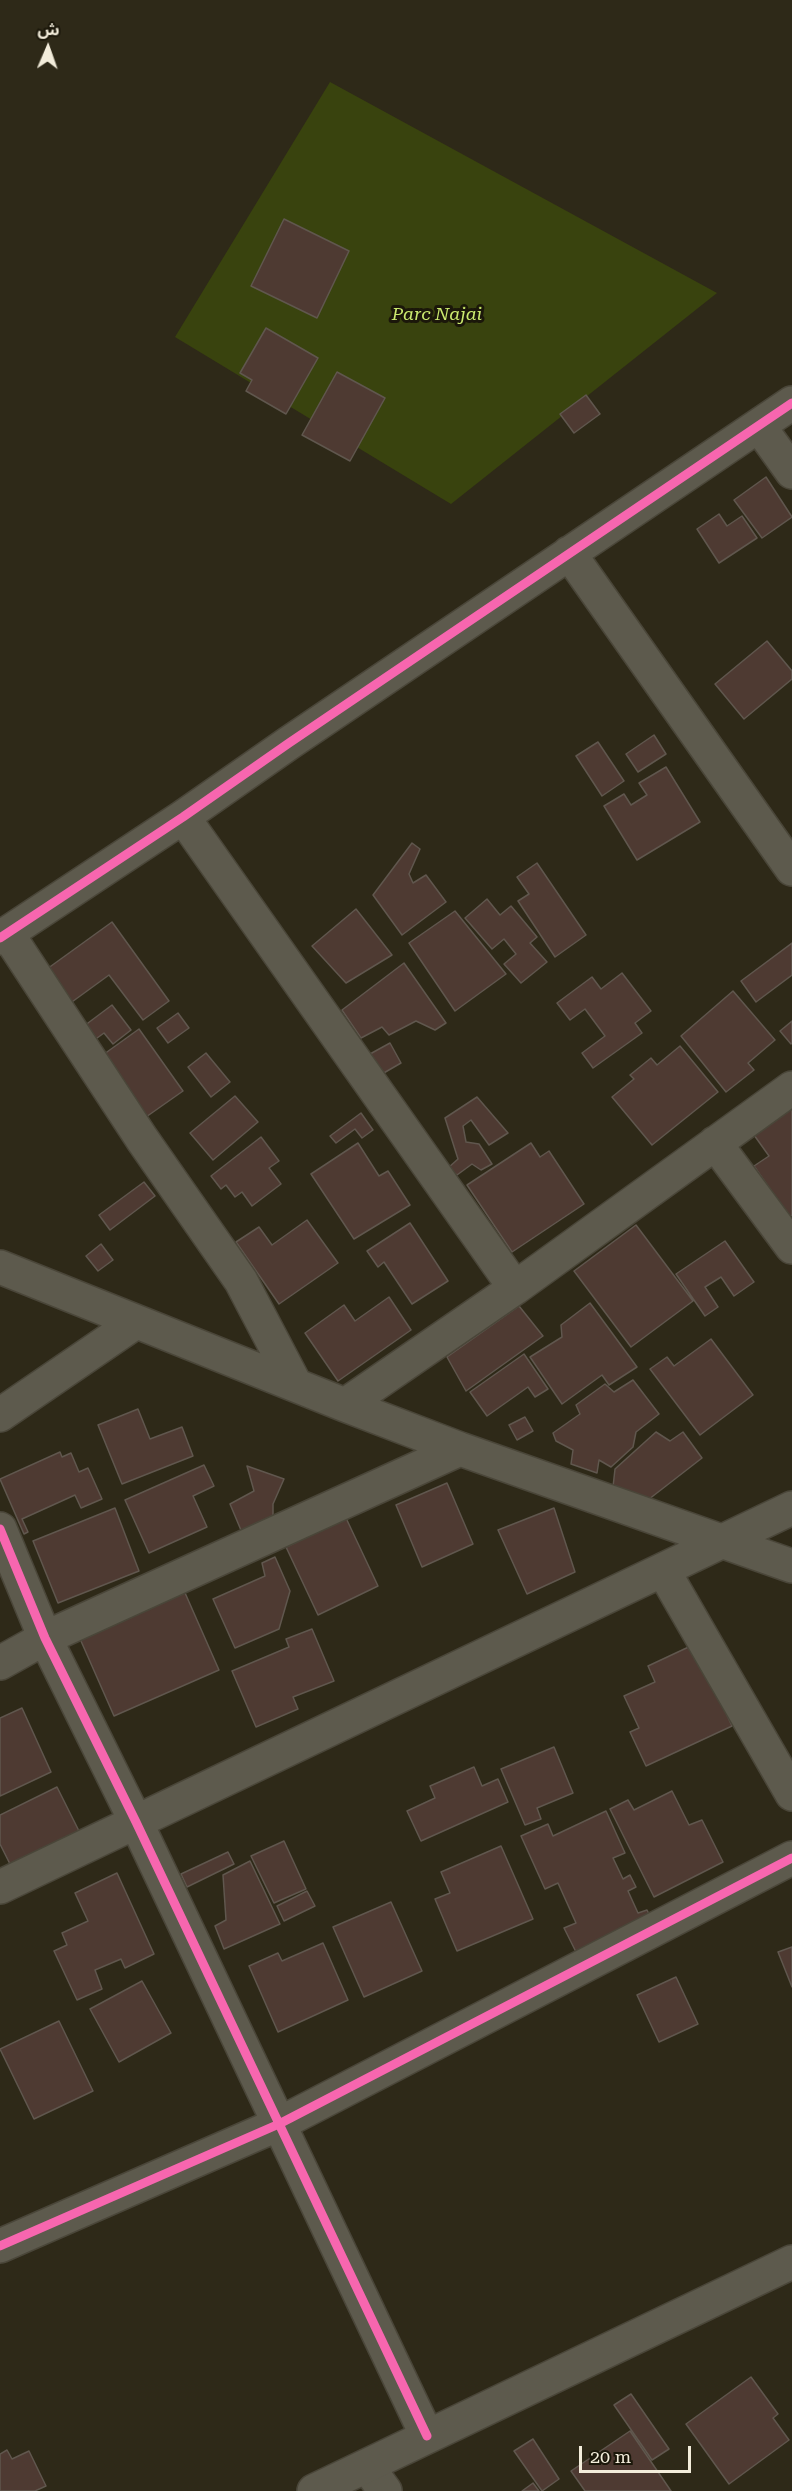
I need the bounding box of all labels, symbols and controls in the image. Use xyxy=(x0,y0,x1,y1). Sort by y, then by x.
north arrow xyxy=(18,18,78,78)
text: ش xyxy=(37,20,60,39)
park label: Parc Najai xyxy=(392,304,482,326)
scale bar xyxy=(582,2434,694,2472)
text: 20 m xyxy=(590,2446,631,2467)

